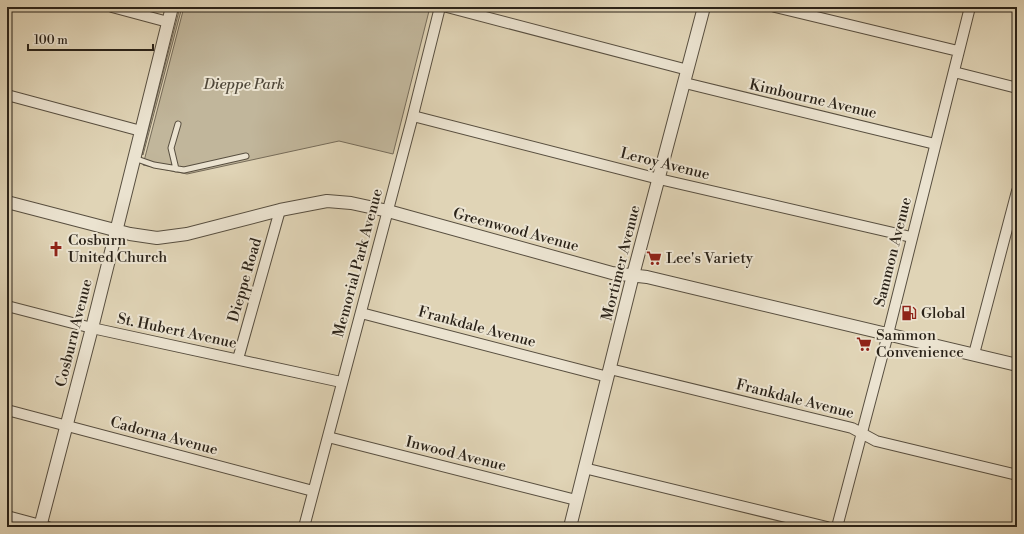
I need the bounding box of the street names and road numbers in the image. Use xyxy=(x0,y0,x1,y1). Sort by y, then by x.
street label: Kimbourne Avenue xyxy=(747,75,879,123)
street label: Leroy Avenue xyxy=(618,144,712,184)
street label: Memorial Park Avenue xyxy=(329,187,387,339)
street label: Sammon Avenue xyxy=(870,195,916,309)
street label: Mortimer Avenue xyxy=(597,203,645,323)
street label: Greenwood Avenue xyxy=(451,204,581,256)
street label: Dieppe Road xyxy=(224,235,266,324)
street label: Cosburn Avenue xyxy=(51,277,97,389)
street label: Frankdale Avenue xyxy=(416,302,538,352)
street label: St. Hubert Avenue xyxy=(115,309,239,353)
street label: Frankdale Avenue xyxy=(734,375,856,423)
street label: Cadorna Avenue xyxy=(108,413,220,459)
street label: Inwood Avenue xyxy=(404,432,508,476)

